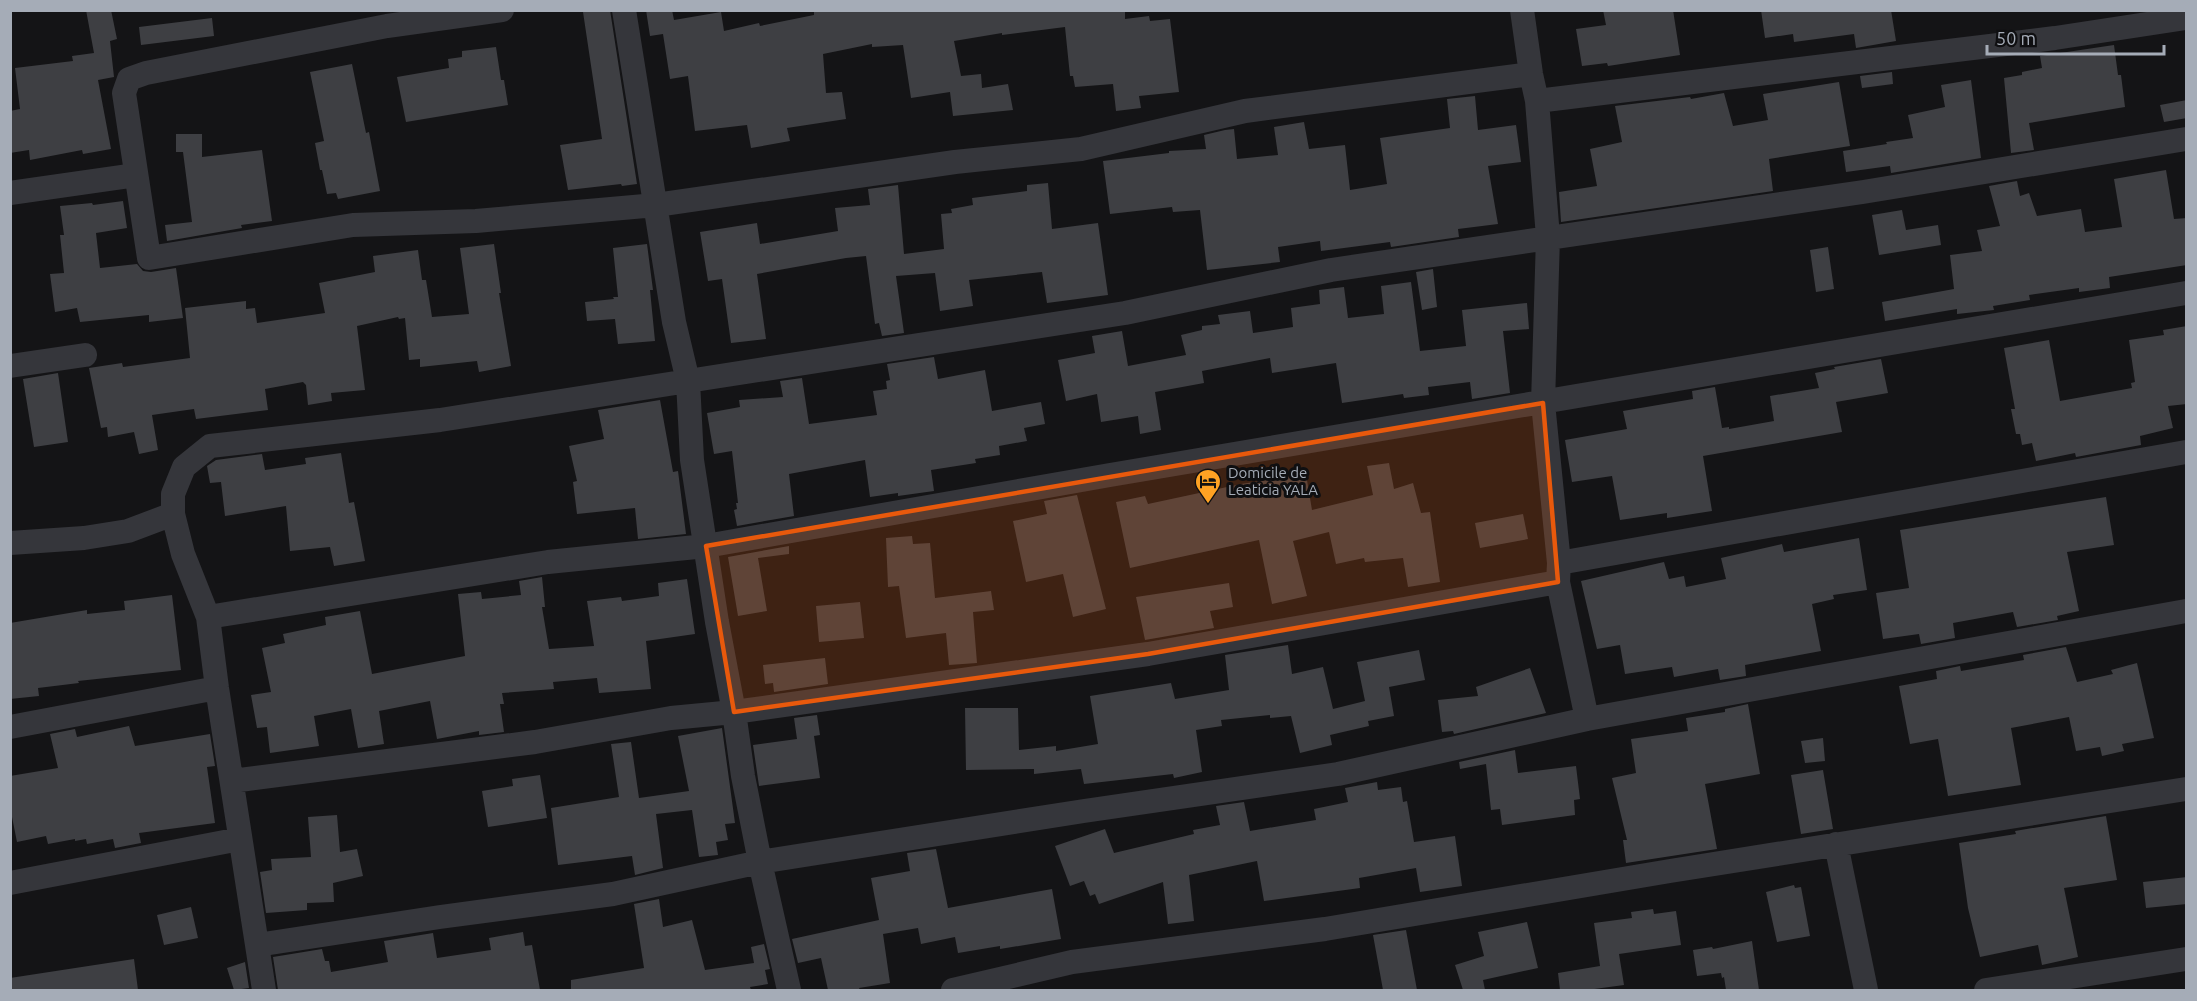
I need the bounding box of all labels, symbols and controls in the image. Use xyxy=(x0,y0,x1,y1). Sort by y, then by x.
scale bar xyxy=(1987,18,2164,56)
text: 50 m xyxy=(1996,28,2036,48)
place label: Domicile de Leaticia YALA xyxy=(1228,464,1318,498)
hotel icon: Domicile de Leaticia YALA xyxy=(1193,467,1223,505)

